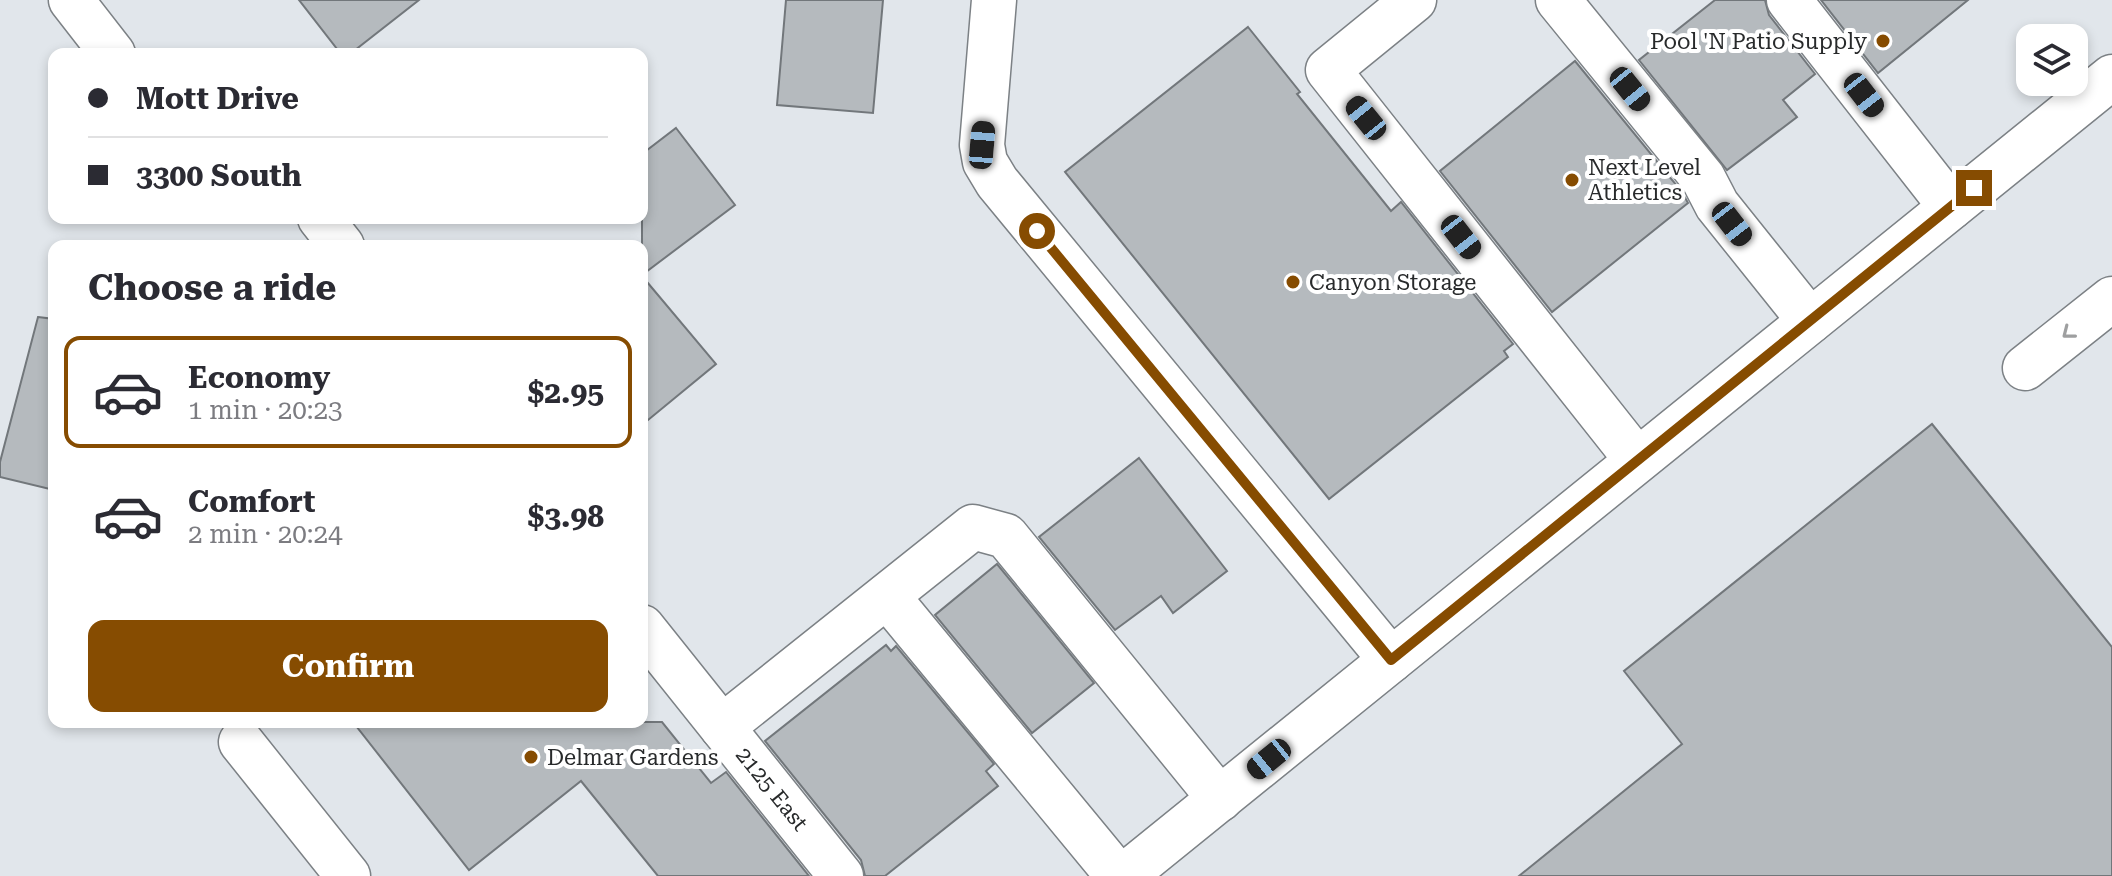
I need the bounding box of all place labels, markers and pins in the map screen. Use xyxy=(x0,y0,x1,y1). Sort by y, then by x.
place label: Pool 'N Patio Supply xyxy=(1650,29,1867,54)
marker: Pool 'N Patio Supply xyxy=(1874,32,1892,50)
place label: Next Level Athletics xyxy=(1588,155,1701,205)
marker: Next Level Athletics xyxy=(1563,171,1581,189)
place label: Canyon Storage xyxy=(1309,270,1476,295)
marker: Canyon Storage xyxy=(1284,273,1302,291)
place label: Delmar Gardens xyxy=(547,745,718,770)
marker: Delmar Gardens xyxy=(522,748,540,766)

